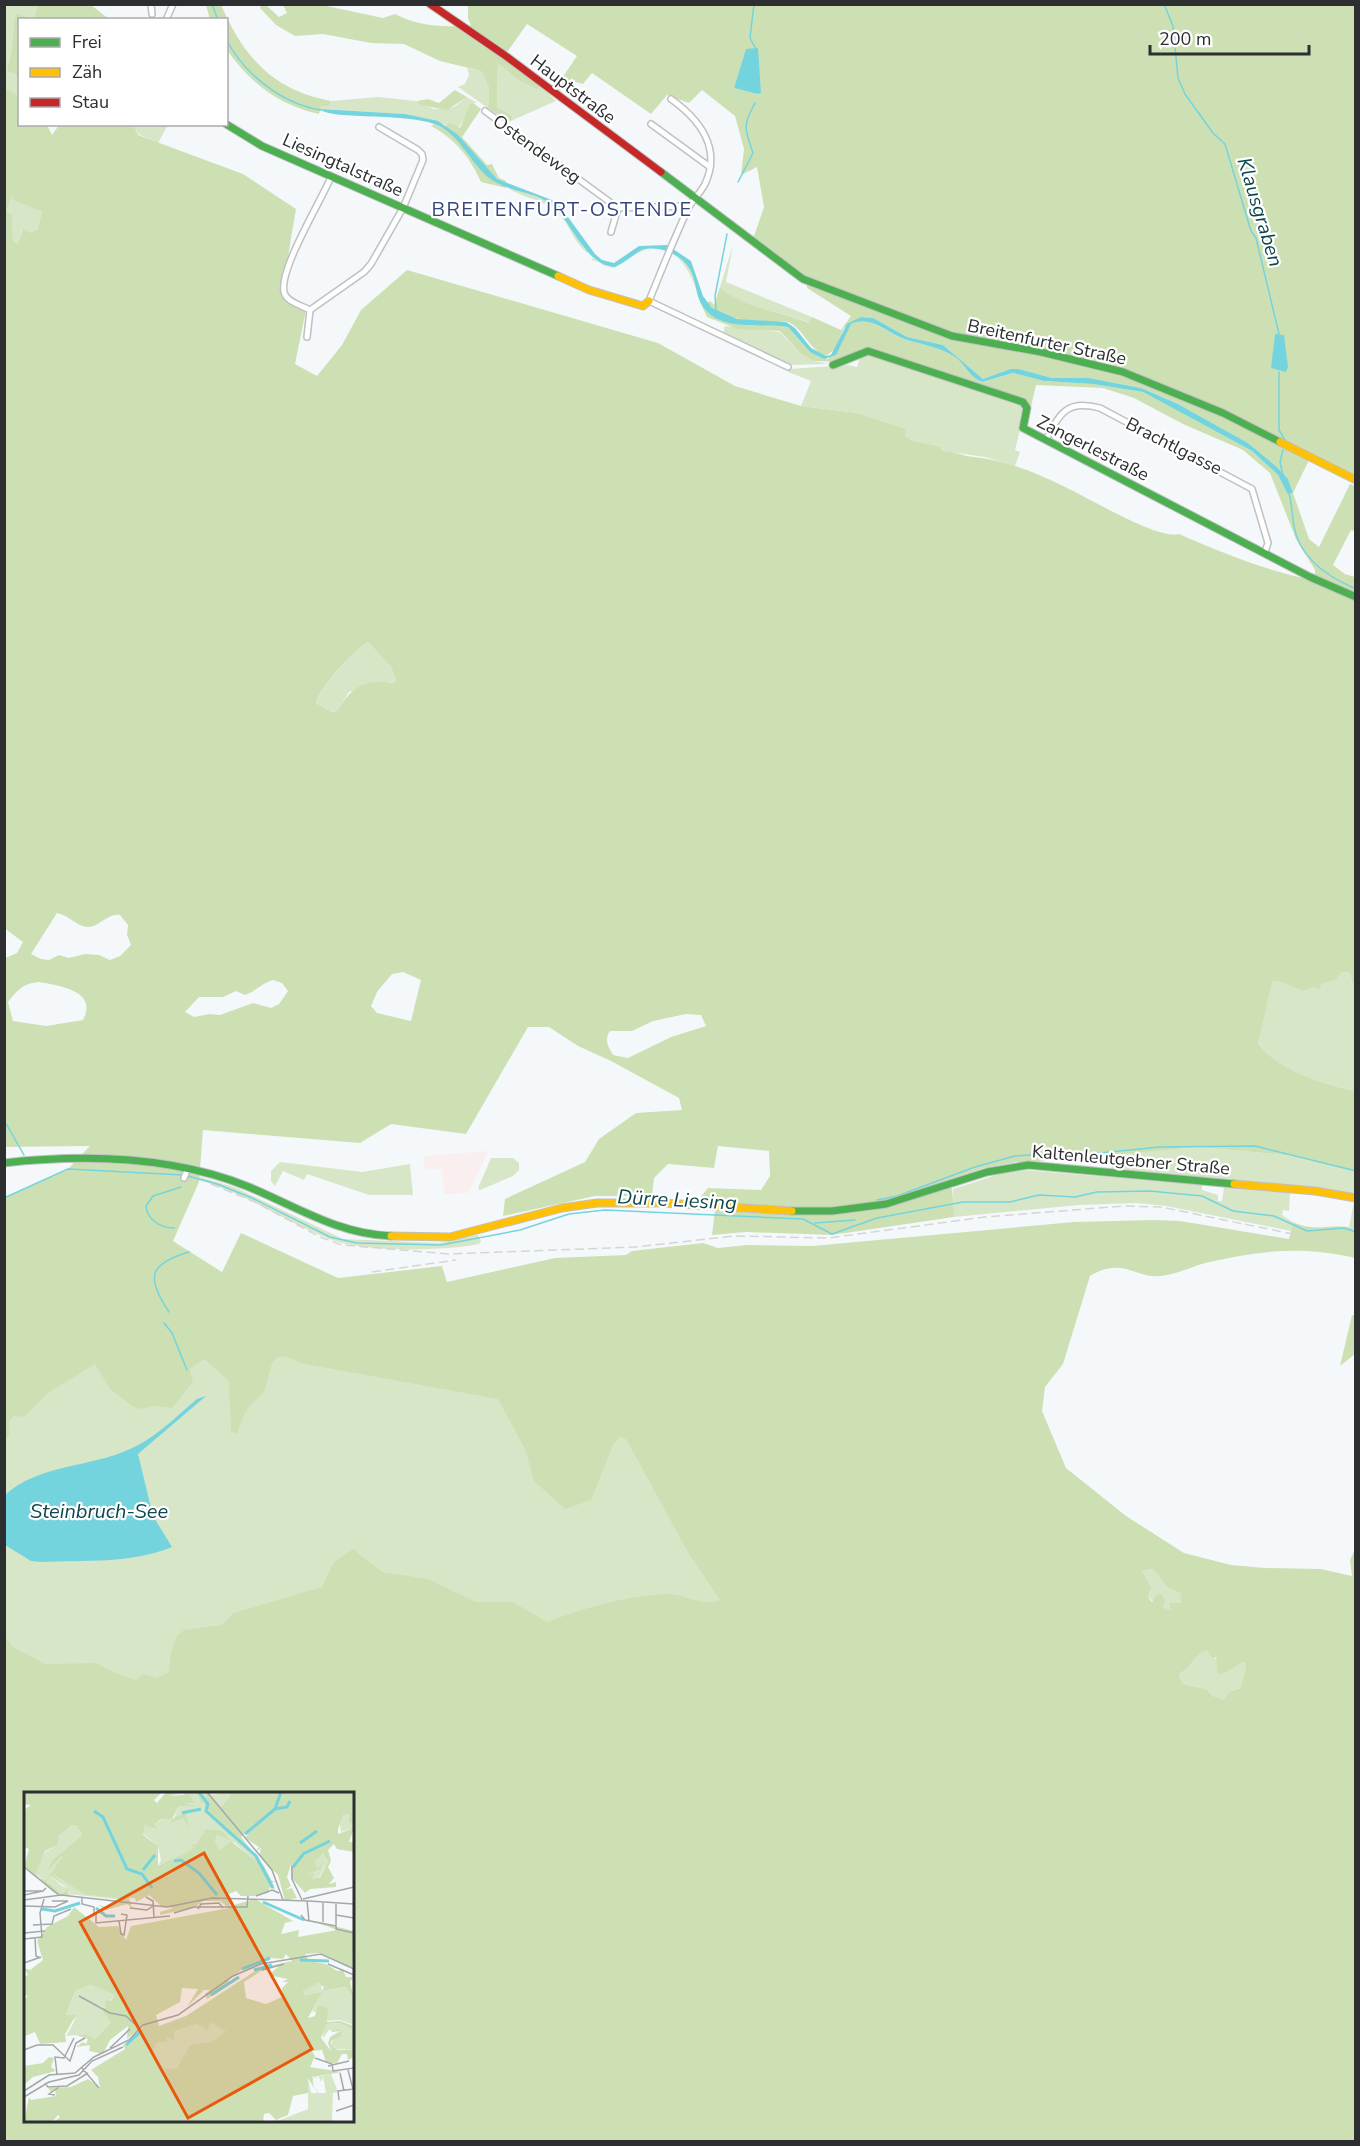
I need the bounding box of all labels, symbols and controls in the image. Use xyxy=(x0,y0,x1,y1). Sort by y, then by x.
legend xyxy=(18,18,228,126)
scale bar xyxy=(1150,18,1309,56)
text: 200 m xyxy=(1159,27,1211,51)
text: Frei xyxy=(72,30,102,54)
street label: Hauptstraße xyxy=(525,49,621,129)
text: Zäh xyxy=(72,60,102,84)
text: Stau xyxy=(72,90,109,114)
street label: Ostendeweg xyxy=(488,109,586,189)
street label: Liesingtalstraße xyxy=(279,128,407,202)
water label: Klausgraben xyxy=(1231,154,1289,270)
district label: BREITENFURT-OSTENDE xyxy=(431,196,693,223)
street label: Breitenfurter Straße xyxy=(965,313,1129,371)
street label: Zangerlestraße xyxy=(1033,409,1153,487)
street label: Brachtlgasse xyxy=(1122,411,1226,481)
street label: Kaltenleutgebner Straße xyxy=(1031,1139,1231,1181)
water label: Dürre Liesing xyxy=(617,1183,737,1217)
water label: Steinbruch-See xyxy=(30,1498,168,1525)
inset map xyxy=(24,1792,354,2122)

